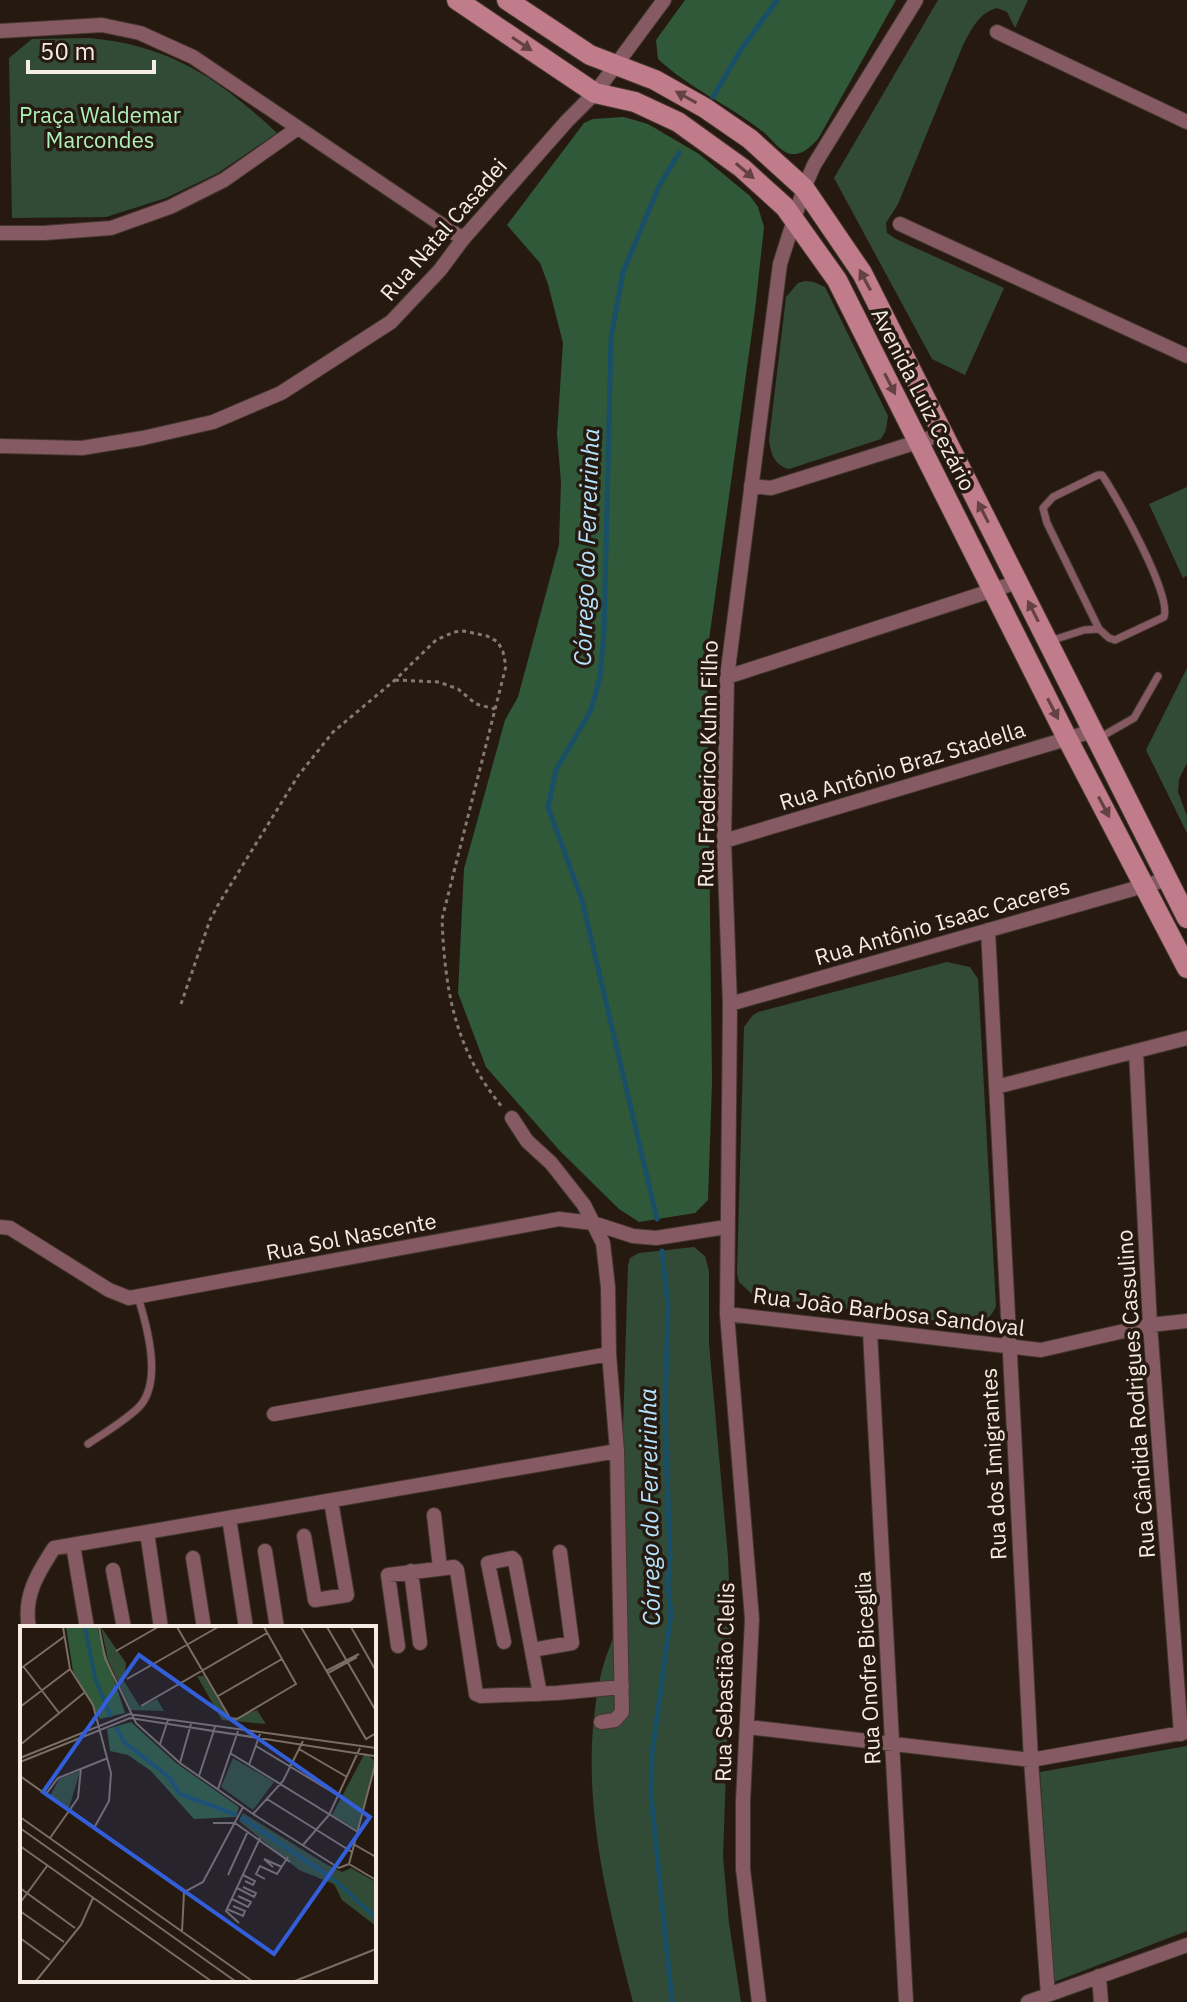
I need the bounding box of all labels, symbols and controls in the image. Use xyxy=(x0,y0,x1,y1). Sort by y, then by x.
scale bar xyxy=(28,24,154,74)
text: 50 m xyxy=(40,35,95,67)
one-way arrow xyxy=(511,36,532,51)
one-way arrow xyxy=(675,90,697,104)
park label: Praça Waldemar Marcondes xyxy=(19,100,181,154)
street label: Rua Natal Casadei xyxy=(373,152,513,306)
one-way arrow xyxy=(735,162,755,179)
one-way arrow xyxy=(858,269,872,291)
street label: Avenida Luiz Cezário xyxy=(865,303,983,495)
one-way arrow xyxy=(883,373,897,396)
water label: Córrego do Ferreirinha xyxy=(566,428,606,666)
one-way arrow xyxy=(976,500,989,523)
one-way arrow xyxy=(1026,599,1039,622)
street label: Rua Frederico Kuhn Filho xyxy=(690,640,724,888)
one-way arrow xyxy=(1046,698,1060,721)
street label: Rua Antônio Braz Stadella xyxy=(775,714,1029,816)
one-way arrow xyxy=(1097,796,1110,819)
street label: Rua Antônio Isaac Caceres xyxy=(811,871,1073,971)
street label: Rua Sol Nascente xyxy=(263,1205,439,1267)
street label: Rua Cândida Rodrigues Cassulino xyxy=(1109,1229,1161,1559)
street label: Rua João Barbosa Sandoval xyxy=(751,1280,1027,1342)
street label: Rua dos Imigrantes xyxy=(973,1367,1013,1561)
water label: Córrego do Ferreirinha xyxy=(631,1388,667,1626)
street label: Rua Onofre Biceglia xyxy=(847,1570,887,1766)
street label: Rua Sebastião Clelis xyxy=(708,1582,740,1782)
inset map xyxy=(20,1626,376,1982)

